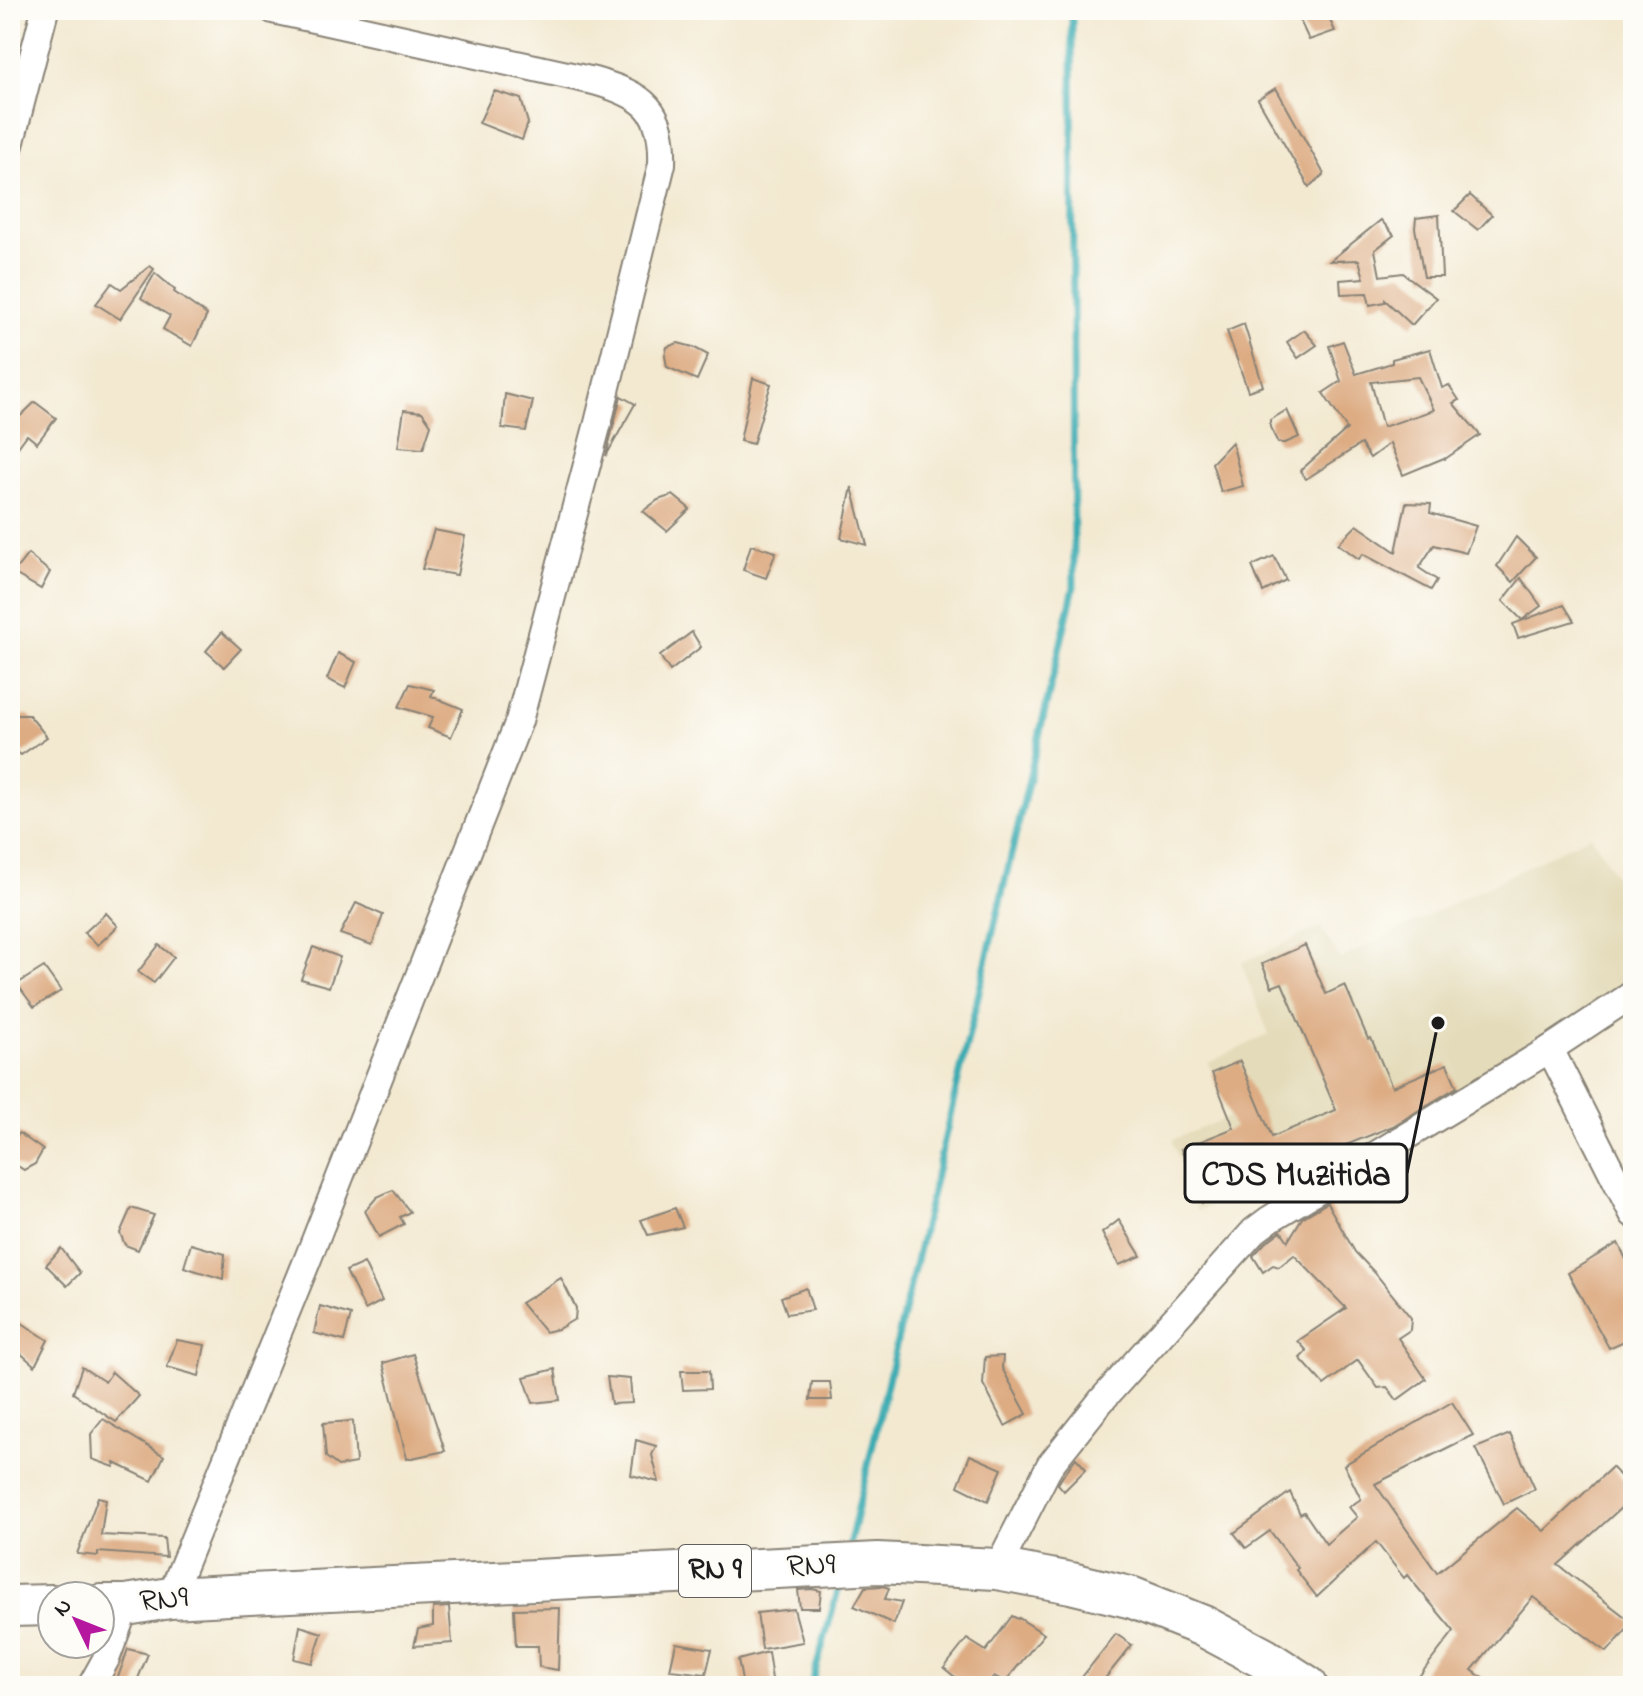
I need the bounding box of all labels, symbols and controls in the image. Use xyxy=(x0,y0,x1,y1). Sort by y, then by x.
callout: CDS Muzitida xyxy=(1185,1144,1407,1202)
text: CDS Muzitida xyxy=(1201,1152,1391,1202)
street label: RN9 xyxy=(785,1542,837,1592)
road number: RN 9 xyxy=(679,1545,751,1597)
street label: RN9 xyxy=(137,1575,191,1627)
north arrow xyxy=(36,1580,116,1660)
text: N xyxy=(47,1592,80,1625)

